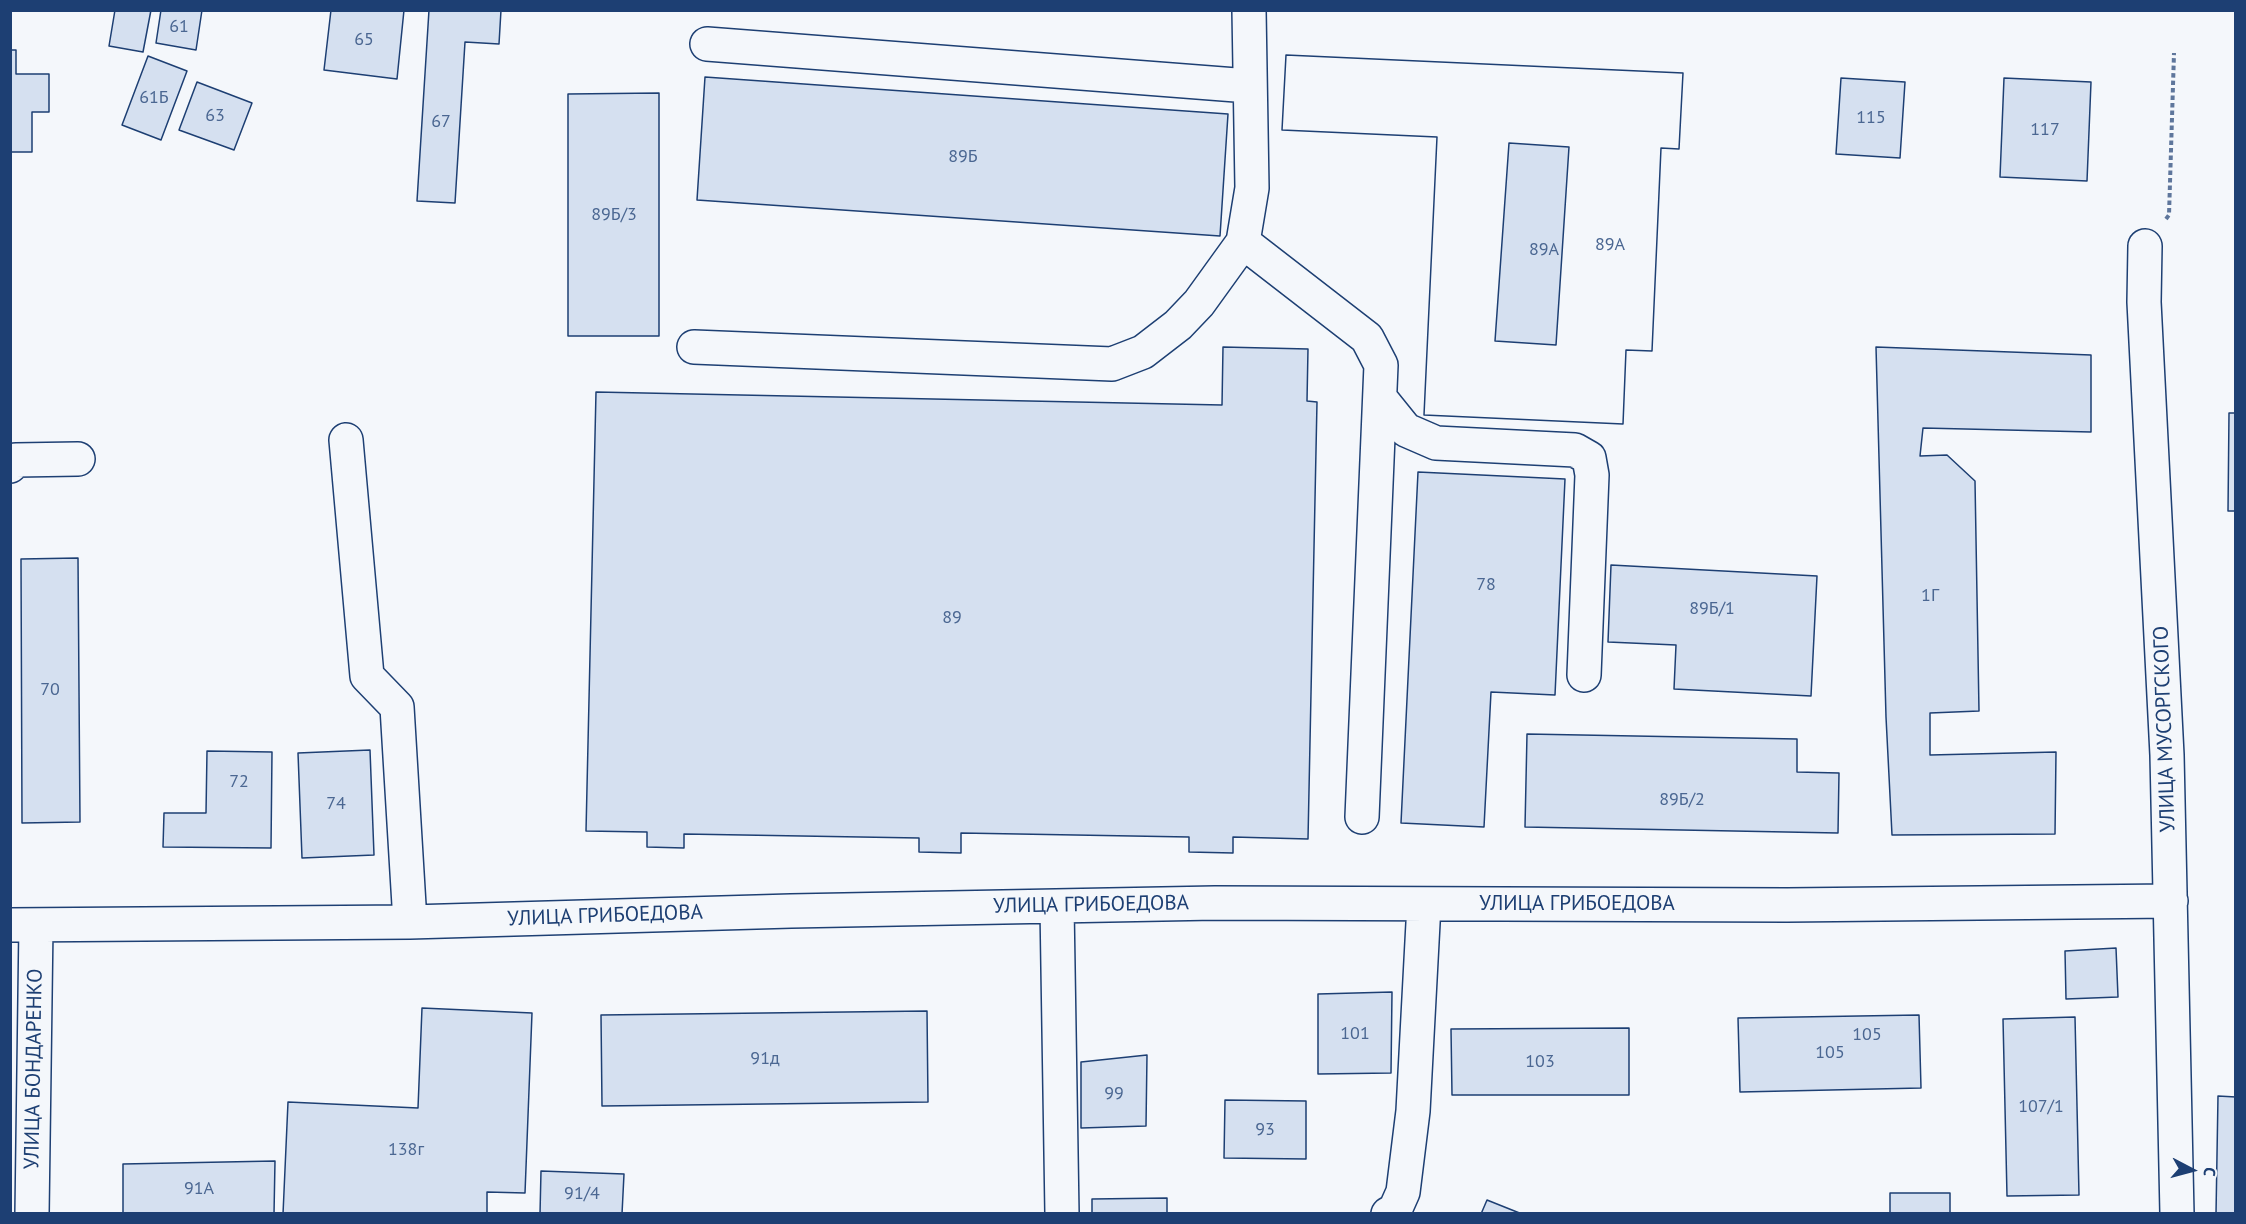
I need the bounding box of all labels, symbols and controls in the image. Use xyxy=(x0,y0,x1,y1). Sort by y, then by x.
house number: 61 xyxy=(169,16,189,38)
house number: 65 xyxy=(354,29,374,51)
house number: 61Б xyxy=(139,87,169,109)
house number: 63 xyxy=(205,105,225,127)
house number: 115 xyxy=(1856,107,1886,129)
house number: 67 xyxy=(431,111,451,133)
house number: 117 xyxy=(2030,119,2060,141)
house number: 89Б xyxy=(948,146,978,168)
house number: 89Б/3 xyxy=(591,204,637,226)
house number: 89А xyxy=(1595,234,1625,256)
house number: 89А xyxy=(1529,239,1559,261)
house number: 78 xyxy=(1476,574,1496,596)
house number: 1Г xyxy=(1921,585,1939,607)
house number: 89Б/1 xyxy=(1689,598,1735,620)
house number: 89 xyxy=(942,607,962,629)
street label: УЛИЦА МУСОРГСКОГО xyxy=(2149,625,2181,833)
house number: 70 xyxy=(40,679,60,701)
house number: 72 xyxy=(229,771,249,793)
house number: 89Б/2 xyxy=(1659,789,1705,811)
house number: 74 xyxy=(326,793,346,815)
street label: УЛИЦА ГРИБОЕДОВА xyxy=(993,891,1189,919)
street label: УЛИЦА ГРИБОЕДОВА xyxy=(1479,891,1675,917)
street label: УЛИЦА ГРИБОЕДОВА xyxy=(507,900,703,932)
street label: УЛИЦА БОНДАРЕНКО xyxy=(20,968,48,1170)
house number: 101 xyxy=(1340,1023,1370,1045)
house number: 105 xyxy=(1852,1024,1882,1046)
house number: 105 xyxy=(1815,1042,1845,1064)
house number: 91д xyxy=(750,1048,780,1070)
house number: 103 xyxy=(1525,1051,1555,1073)
house number: 99 xyxy=(1104,1083,1124,1105)
house number: 107/1 xyxy=(2018,1096,2064,1118)
house number: 93 xyxy=(1255,1119,1275,1141)
house number: 138г xyxy=(388,1139,424,1161)
north arrow xyxy=(2162,1140,2222,1200)
text: С xyxy=(2199,1166,2220,1177)
house number: 91А xyxy=(184,1178,214,1200)
house number: 91/4 xyxy=(564,1183,600,1205)

